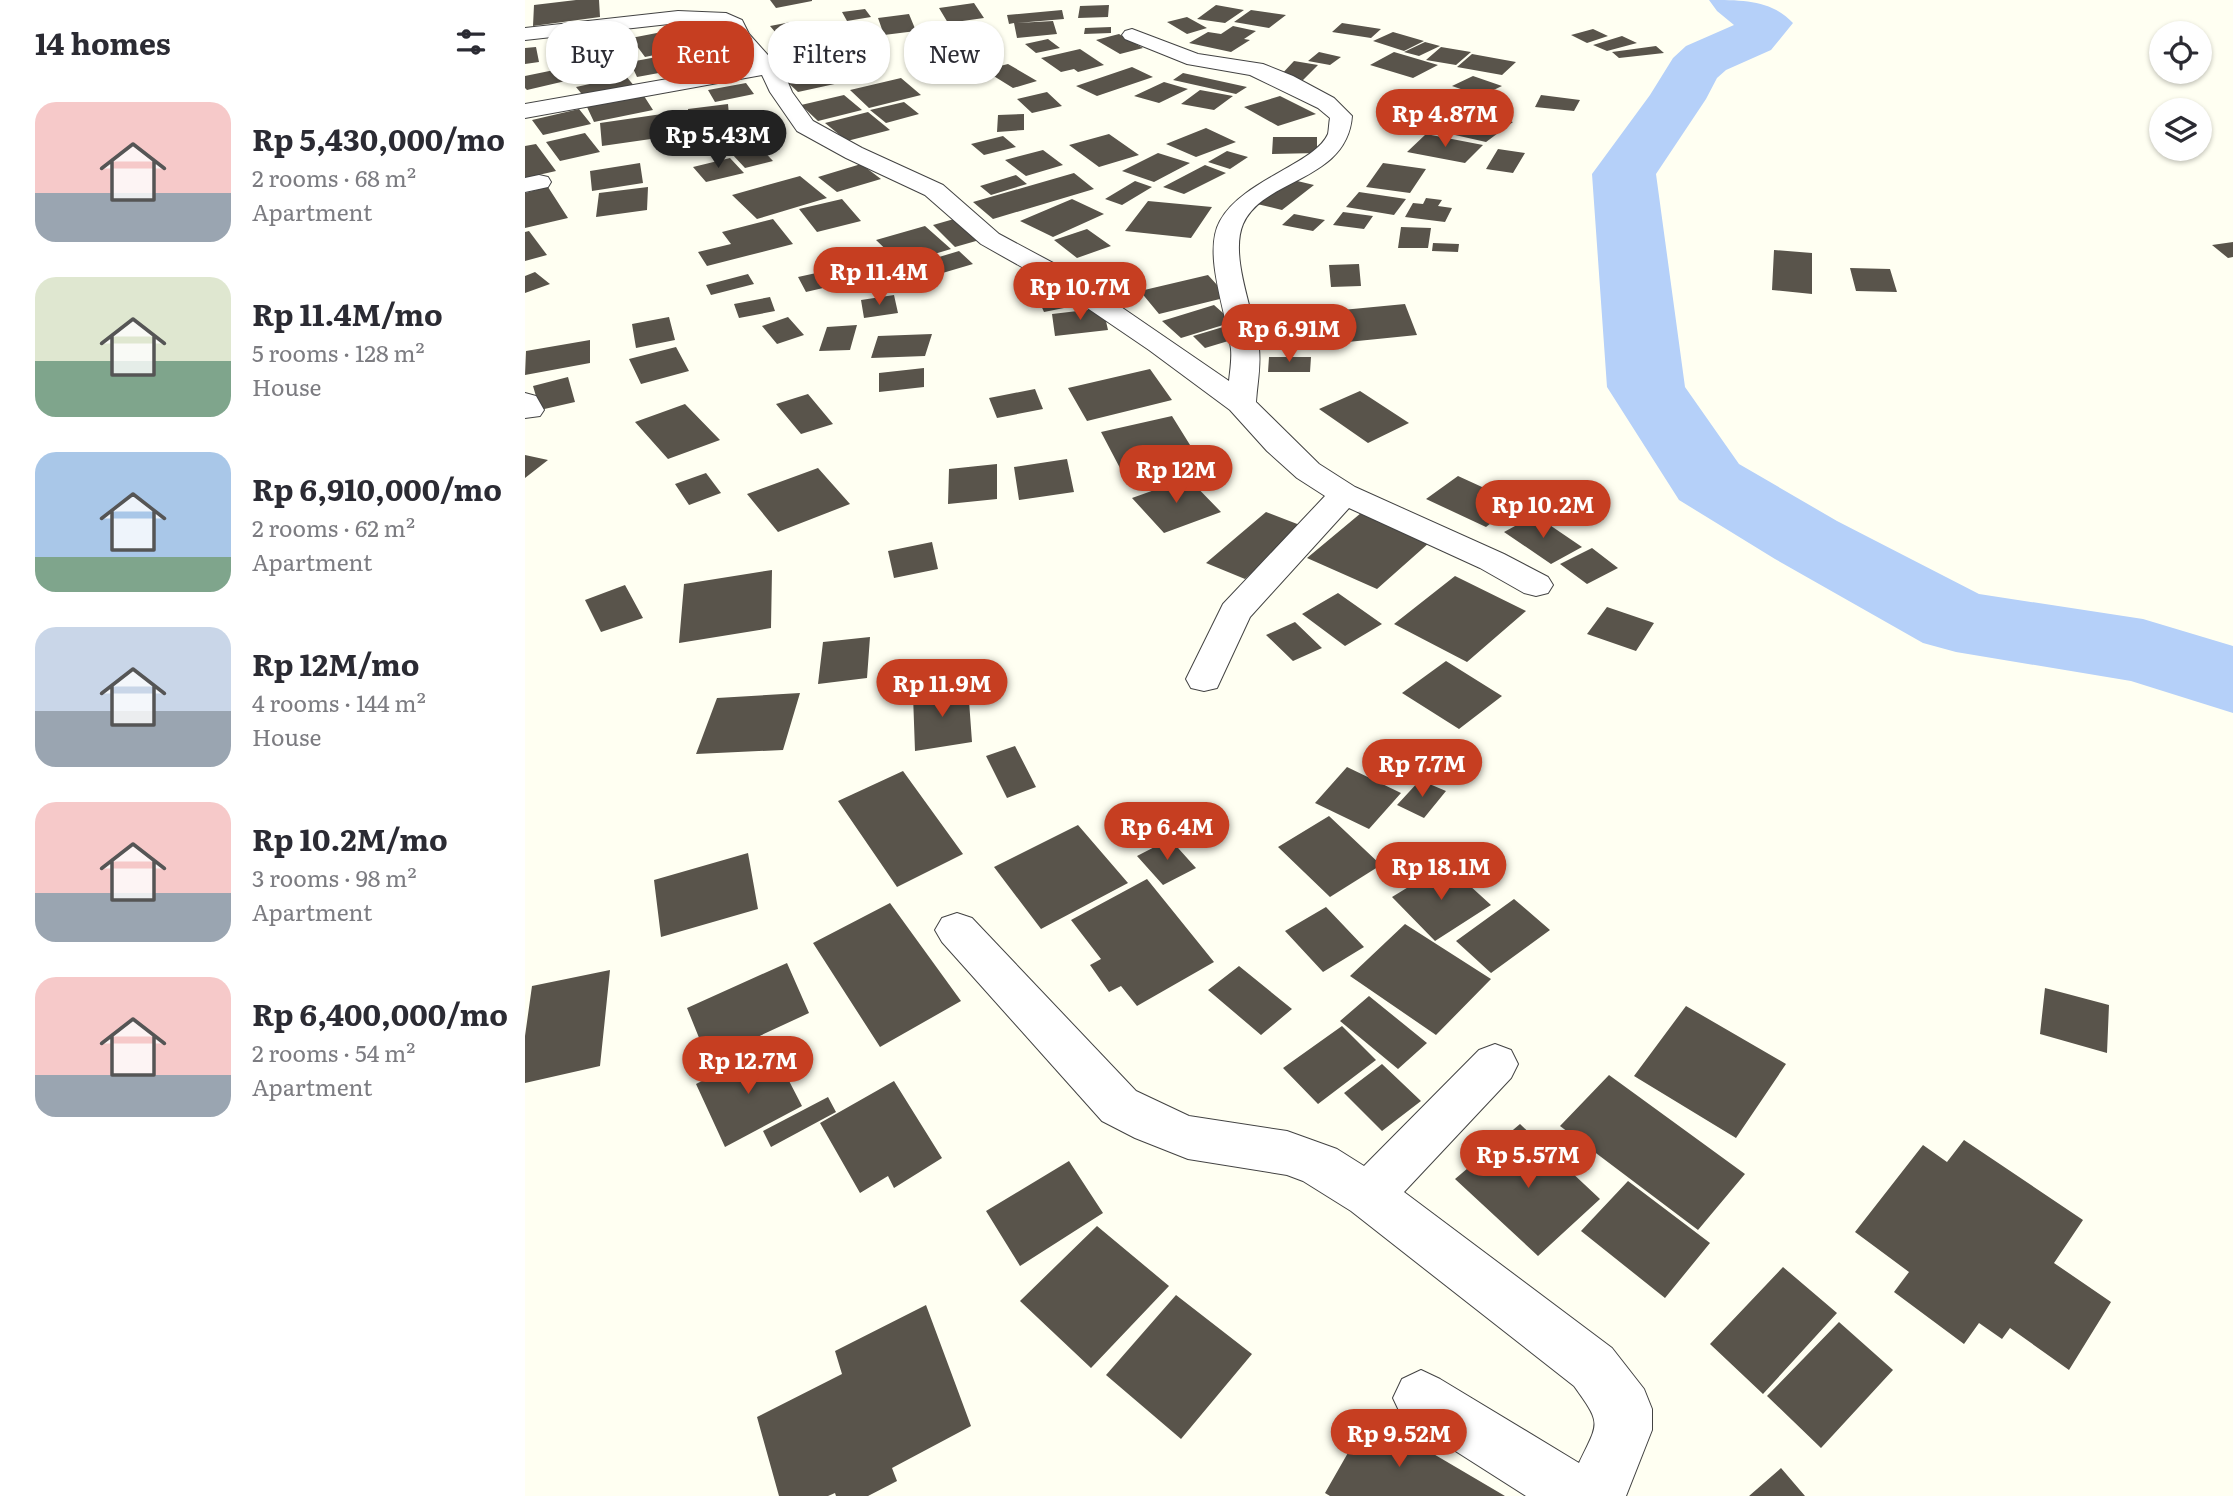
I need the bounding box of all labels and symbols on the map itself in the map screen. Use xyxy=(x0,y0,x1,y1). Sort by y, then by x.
pin: Rp 4.87M xyxy=(1373,90,1517,149)
pin: Rp 5.43M xyxy=(646,110,790,170)
pin: Rp 11.4M xyxy=(807,247,951,307)
pin: Rp 10.7M xyxy=(1008,262,1152,322)
pin: Rp 6.91M xyxy=(1217,304,1361,364)
pin: Rp 12M xyxy=(1119,446,1233,505)
pin: Rp 10.2M xyxy=(1471,480,1615,540)
pin: Rp 11.9M xyxy=(870,660,1014,719)
pin: Rp 7.7M xyxy=(1357,740,1487,799)
pin: Rp 6.4M xyxy=(1102,802,1232,862)
pin: Rp 18.1M xyxy=(1369,842,1513,902)
pin: Rp 12.7M xyxy=(676,1036,820,1096)
pin: Rp 5.57M xyxy=(1456,1130,1600,1190)
pin: Rp 9.52M xyxy=(1327,1410,1471,1469)

